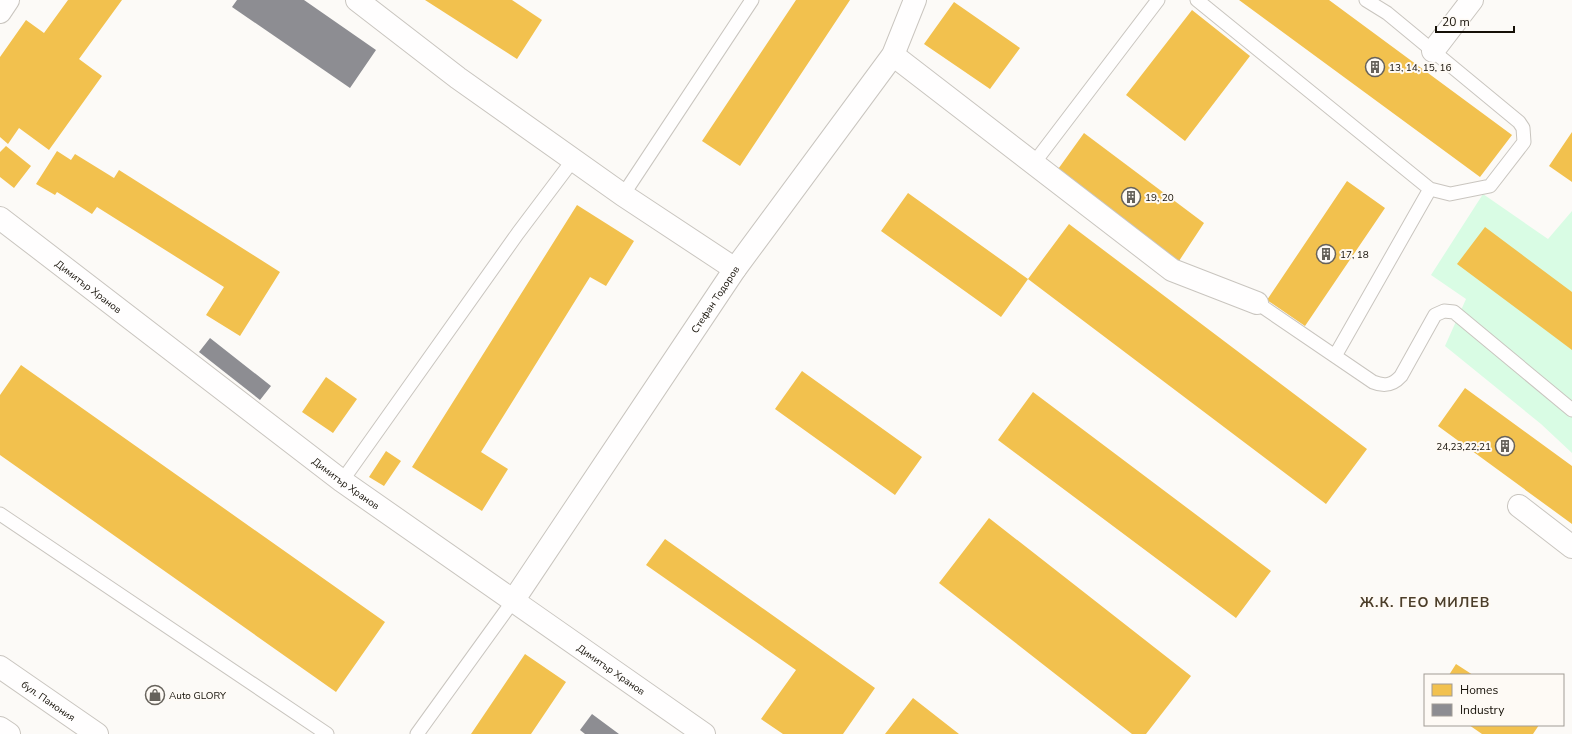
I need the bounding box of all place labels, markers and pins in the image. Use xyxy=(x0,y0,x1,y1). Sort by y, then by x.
building icon: 13, 14, 15, 16 xyxy=(1364,56,1386,78)
place label: 13, 14, 15, 16 xyxy=(1389,61,1452,75)
building icon: 19, 20 xyxy=(1120,186,1142,208)
place label: 19, 20 xyxy=(1145,191,1174,205)
building icon: 17, 18 xyxy=(1315,243,1337,265)
place label: 17, 18 xyxy=(1340,248,1369,262)
building icon: 24,23,22,21 xyxy=(1494,435,1516,457)
place label: 24,23,22,21 xyxy=(1436,440,1491,454)
shop icon: Auto GLORY xyxy=(144,684,166,706)
place label: Auto GLORY xyxy=(169,689,227,703)

